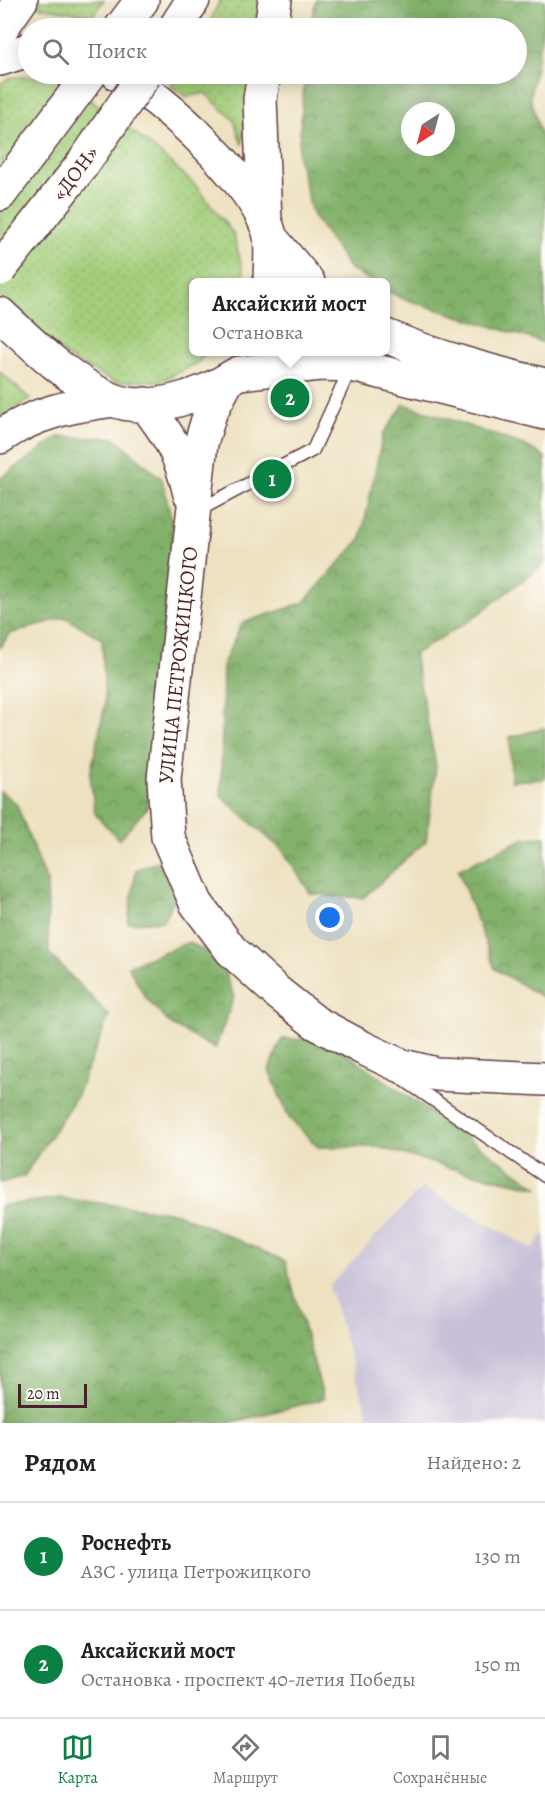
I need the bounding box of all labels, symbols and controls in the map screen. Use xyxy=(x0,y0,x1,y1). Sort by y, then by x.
search box xyxy=(18,18,527,84)
icon: search xyxy=(39,35,72,68)
text: Поиск xyxy=(87,36,147,66)
north arrow xyxy=(401,102,455,156)
street label: «ДОН» xyxy=(45,140,105,206)
popup xyxy=(189,278,390,356)
text: Аксайский мост xyxy=(212,289,367,319)
text: Остановка xyxy=(212,319,303,346)
pin: 2 xyxy=(270,376,310,420)
pin: 1 xyxy=(252,456,292,502)
street label: УЛИЦА ПЕТРОЖИЦКОГО xyxy=(152,545,204,785)
your location xyxy=(315,903,344,932)
scale bar xyxy=(18,1381,87,1408)
text: 20 m xyxy=(27,1383,60,1405)
text: Рядом xyxy=(24,1445,96,1480)
text: Найдено: 2 xyxy=(426,1449,521,1476)
text: Роснефть xyxy=(81,1528,171,1558)
text: 1 xyxy=(40,1543,47,1570)
text: 130 m xyxy=(475,1543,521,1570)
text: АЗС · улица Петрожицкого xyxy=(81,1558,311,1585)
text: Аксайский мост xyxy=(81,1636,235,1666)
text: 2 xyxy=(39,1651,48,1678)
text: 150 m xyxy=(474,1651,521,1678)
text: Остановка · проспект 40-летия Победы xyxy=(81,1666,416,1693)
tab: Карта xyxy=(58,1731,98,1789)
tab: Маршрут xyxy=(213,1731,278,1789)
tab: Сохранённые xyxy=(393,1731,487,1789)

